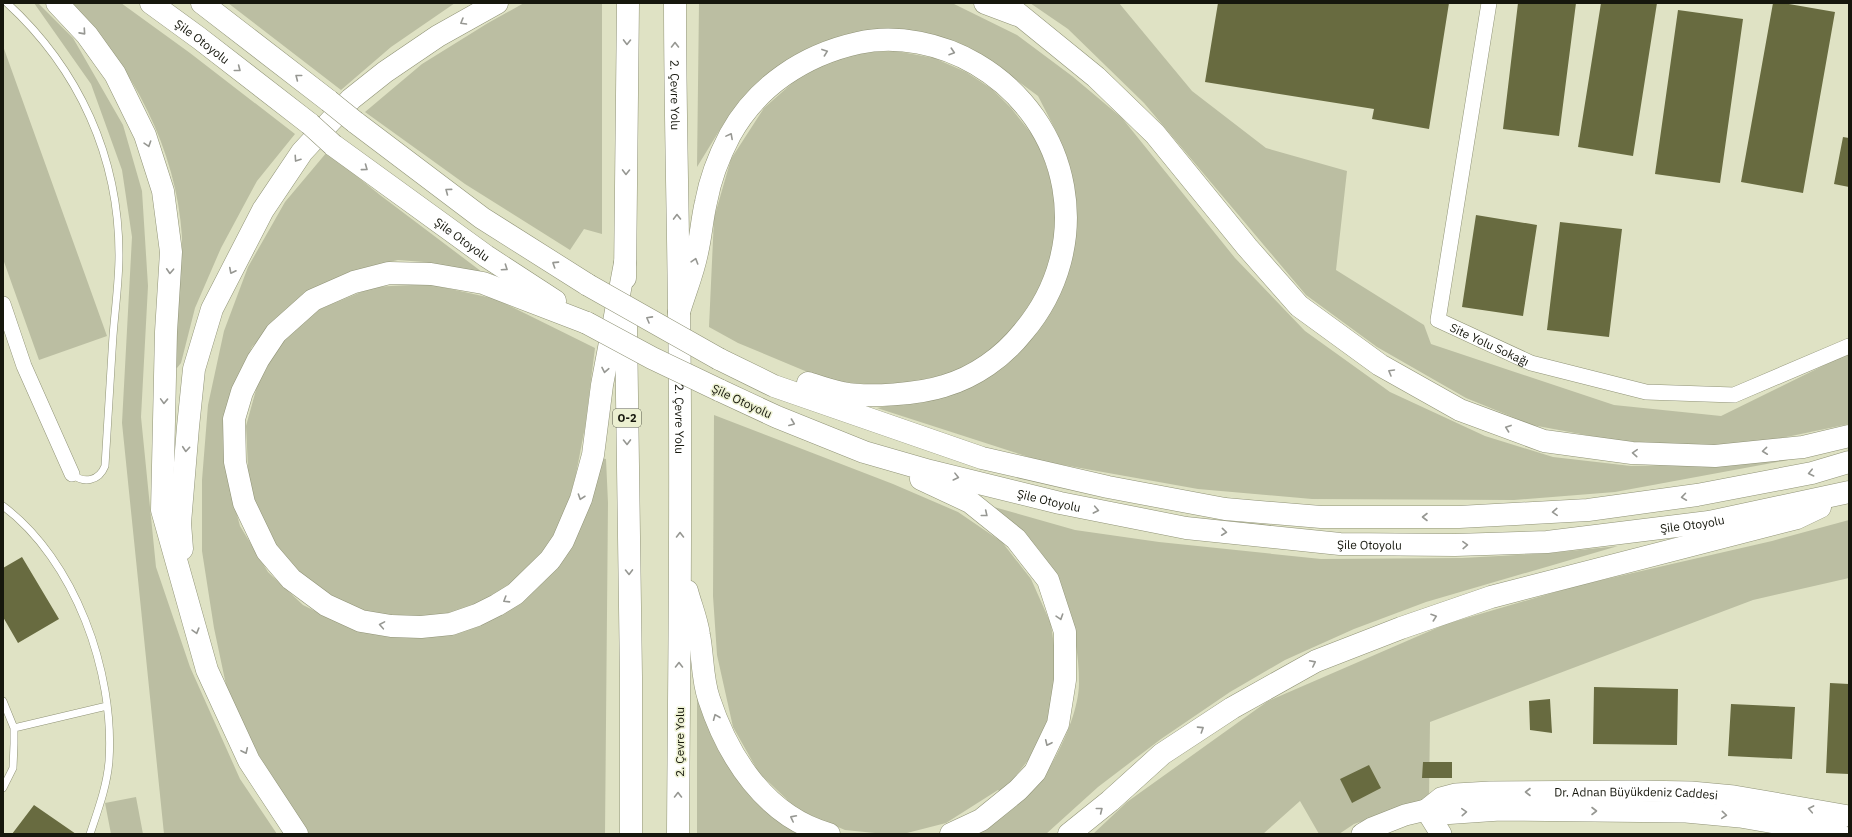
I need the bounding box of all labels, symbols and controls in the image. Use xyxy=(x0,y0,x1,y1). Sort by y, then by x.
street label: Şile Otoyolu xyxy=(172,16,233,67)
one-way arrow xyxy=(460,17,467,24)
one-way arrow xyxy=(79,27,86,34)
one-way arrow xyxy=(623,39,631,45)
one-way arrow xyxy=(671,42,679,48)
one-way arrow xyxy=(948,47,955,56)
one-way arrow xyxy=(821,48,828,57)
street label: 2. Çevre Yolu xyxy=(668,60,684,130)
one-way arrow xyxy=(234,64,241,71)
one-way arrow xyxy=(296,75,303,82)
one-way arrow xyxy=(725,133,733,141)
one-way arrow xyxy=(143,140,152,147)
one-way arrow xyxy=(294,155,302,162)
one-way arrow xyxy=(360,163,367,170)
one-way arrow xyxy=(622,169,630,175)
one-way arrow xyxy=(445,189,452,196)
street label: Şile Otoyolu xyxy=(432,214,493,264)
one-way arrow xyxy=(673,214,681,220)
one-way arrow xyxy=(690,257,699,264)
one-way arrow xyxy=(552,261,559,269)
one-way arrow xyxy=(500,263,507,270)
one-way arrow xyxy=(229,267,237,274)
one-way arrow xyxy=(165,268,174,274)
one-way arrow xyxy=(646,316,653,324)
street label: Site Yolu Sokağı xyxy=(1448,319,1532,369)
one-way arrow xyxy=(601,367,610,373)
one-way arrow xyxy=(1388,369,1395,376)
street label: Şile Otoyolu xyxy=(710,381,774,421)
street label: 2. Çevre Yolu xyxy=(672,384,688,454)
one-way arrow xyxy=(160,398,168,404)
road number: O-2 xyxy=(613,409,641,427)
one-way arrow xyxy=(789,419,796,427)
one-way arrow xyxy=(1505,424,1512,433)
one-way arrow xyxy=(623,439,632,445)
one-way arrow xyxy=(181,446,190,452)
one-way arrow xyxy=(1762,446,1768,455)
one-way arrow xyxy=(1632,449,1638,458)
one-way arrow xyxy=(1808,468,1815,476)
one-way arrow xyxy=(952,473,959,481)
street label: Şile Otoyolu xyxy=(1016,485,1082,514)
one-way arrow xyxy=(1681,492,1687,501)
one-way arrow xyxy=(578,494,586,501)
one-way arrow xyxy=(1093,506,1099,514)
one-way arrow xyxy=(1552,507,1558,516)
one-way arrow xyxy=(981,510,988,517)
street label: Şile Otoyolu xyxy=(1659,511,1726,535)
one-way arrow xyxy=(1422,513,1428,521)
one-way arrow xyxy=(1221,527,1227,536)
one-way arrow xyxy=(676,532,684,538)
street label: Şile Otoyolu xyxy=(1337,536,1402,552)
one-way arrow xyxy=(1462,540,1468,549)
one-way arrow xyxy=(625,569,633,575)
one-way arrow xyxy=(503,595,510,602)
one-way arrow xyxy=(1055,613,1064,620)
one-way arrow xyxy=(1431,613,1438,621)
one-way arrow xyxy=(378,621,385,630)
one-way arrow xyxy=(191,627,200,634)
one-way arrow xyxy=(1309,661,1316,668)
one-way arrow xyxy=(675,662,683,668)
street label: 2. Çevre Yolu xyxy=(672,707,687,777)
one-way arrow xyxy=(713,714,721,722)
one-way arrow xyxy=(1196,726,1203,733)
one-way arrow xyxy=(1045,739,1053,747)
one-way arrow xyxy=(240,747,248,755)
street label: Dr. Adnan Büyükdeniz Caddesi xyxy=(1554,783,1719,802)
one-way arrow xyxy=(1525,788,1531,796)
one-way arrow xyxy=(674,792,682,798)
one-way arrow xyxy=(1808,805,1814,813)
one-way arrow xyxy=(1095,807,1102,814)
one-way arrow xyxy=(1591,807,1597,815)
one-way arrow xyxy=(1461,808,1467,817)
one-way arrow xyxy=(1721,810,1727,819)
one-way arrow xyxy=(790,815,798,823)

